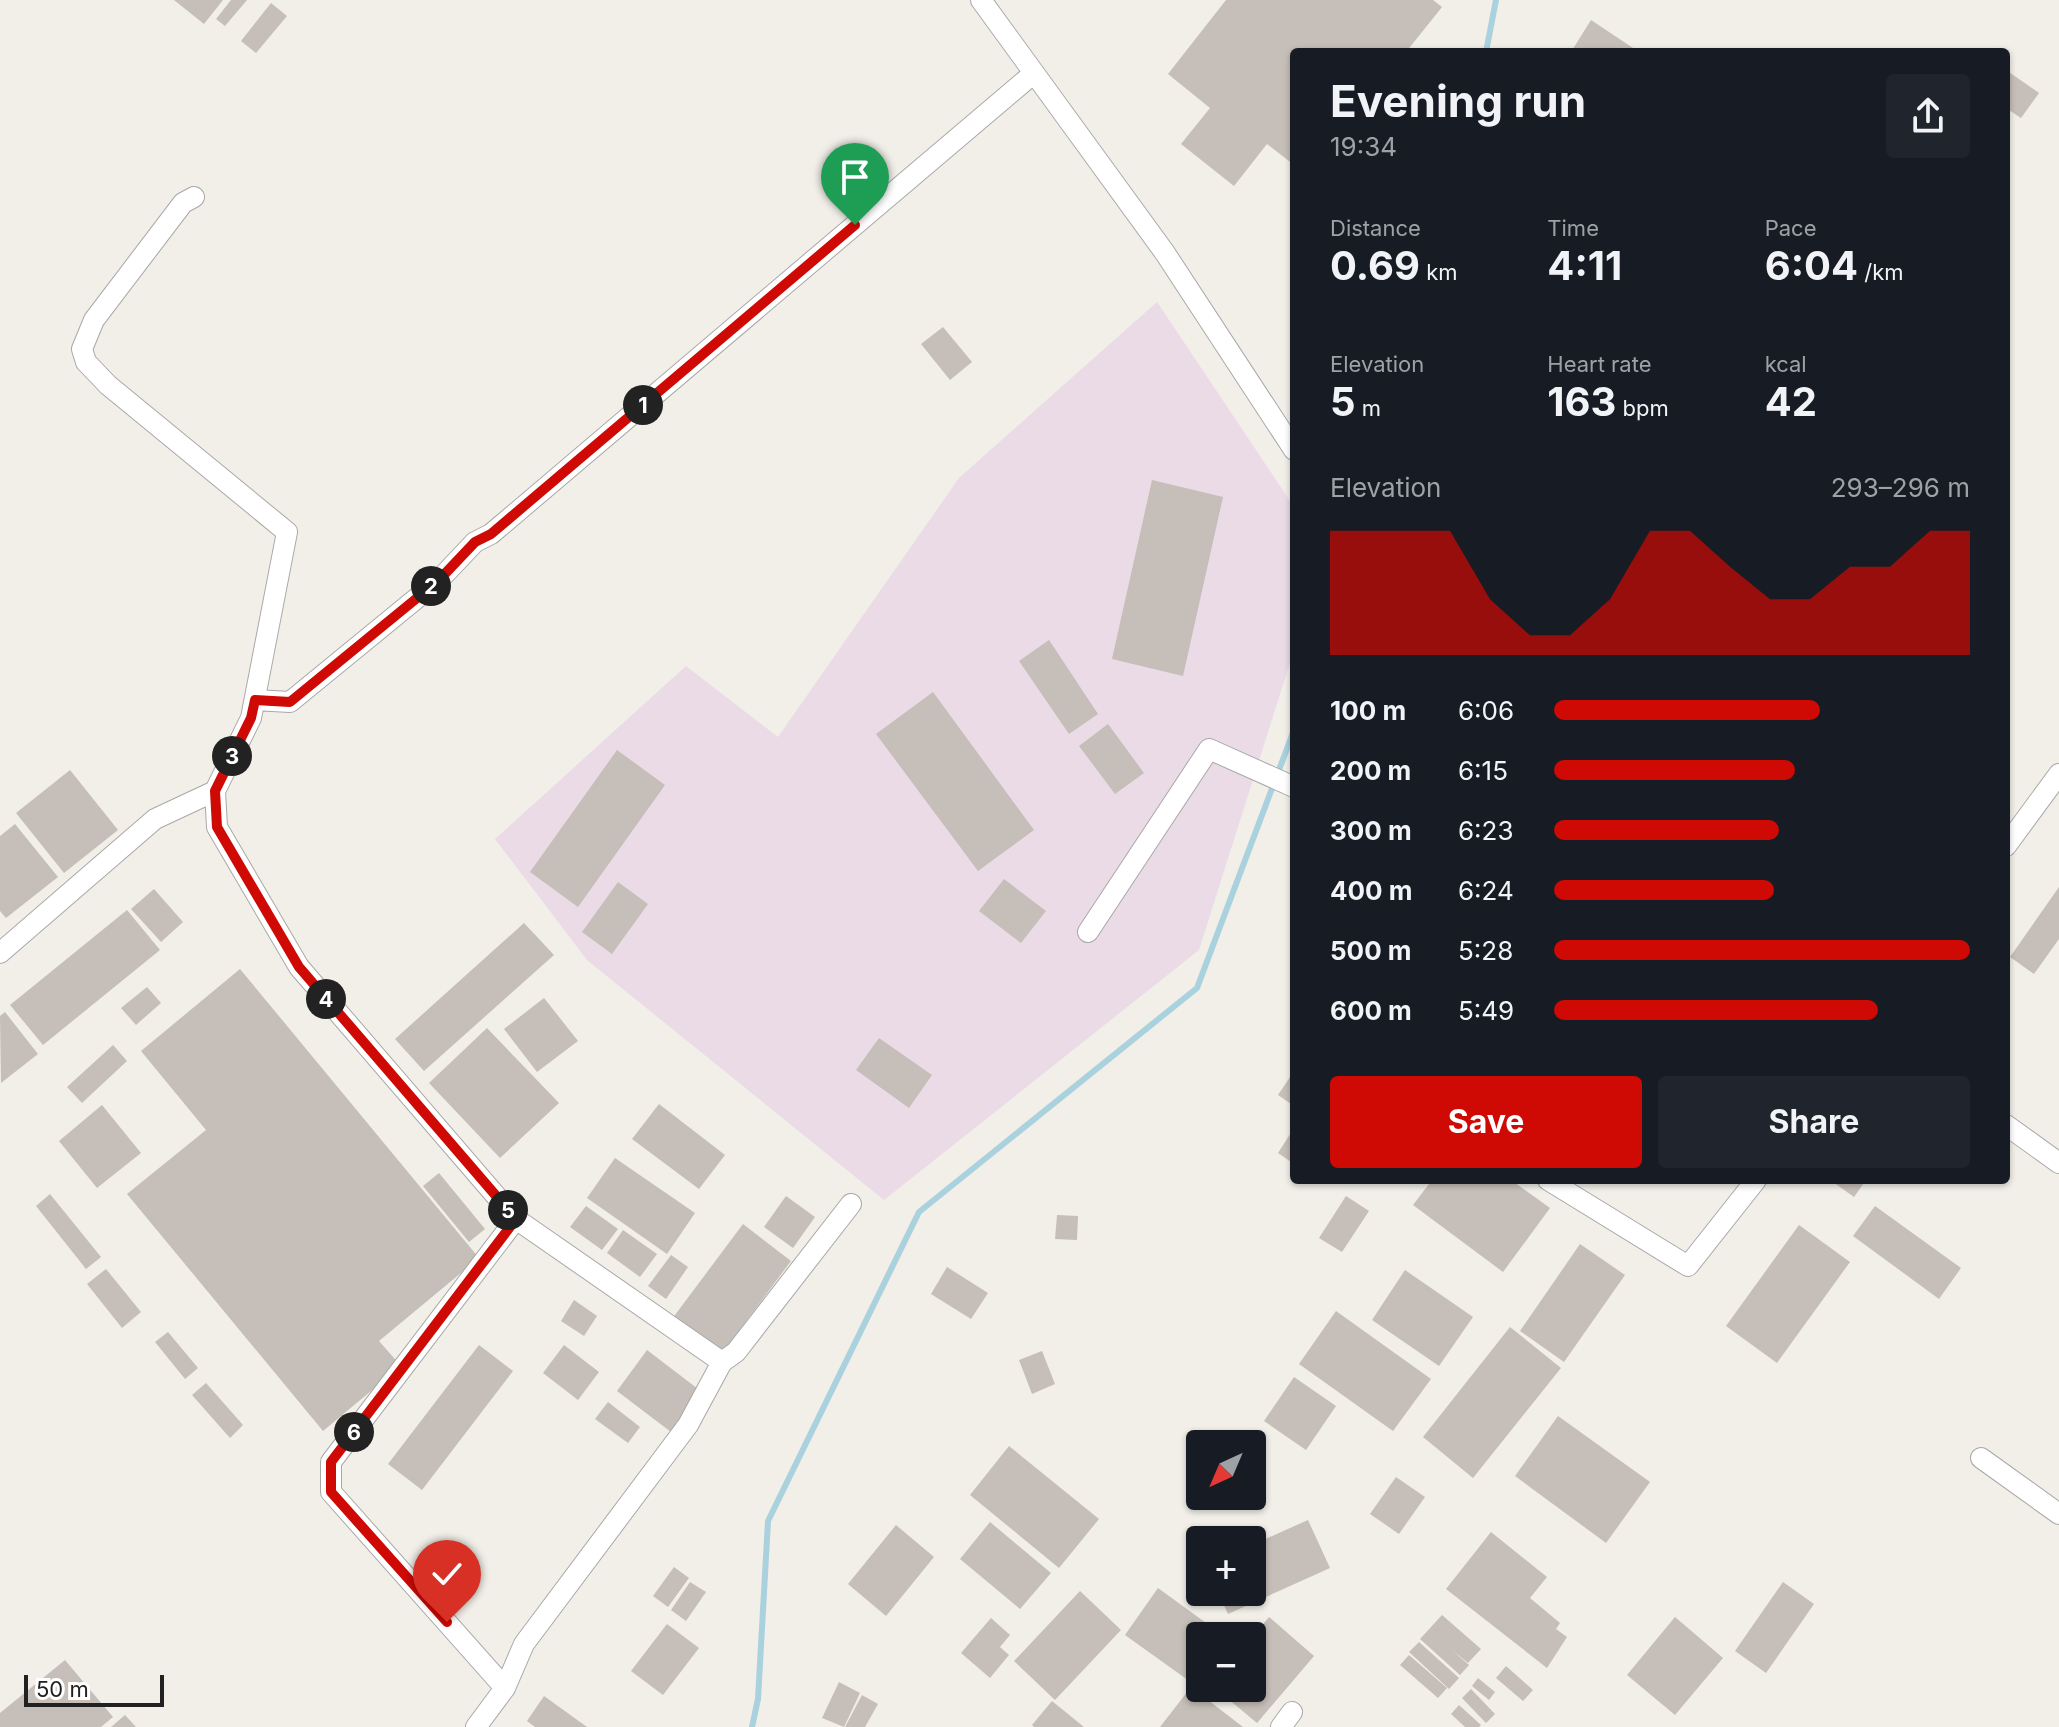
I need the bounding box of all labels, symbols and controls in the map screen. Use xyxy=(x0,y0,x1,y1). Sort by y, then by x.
text: Evening run xyxy=(1330,74,1586,128)
button: share xyxy=(1886,74,1970,158)
text: 19:34 xyxy=(1330,131,1397,162)
pin xyxy=(821,143,889,225)
icon: arrive xyxy=(833,155,877,199)
text: Distance xyxy=(1330,215,1421,241)
text: Time xyxy=(1547,215,1599,241)
text: Pace xyxy=(1765,215,1816,241)
text: 0.69 xyxy=(1330,241,1420,290)
text: 4:11 xyxy=(1547,241,1622,290)
text: 6:04 xyxy=(1765,241,1858,290)
text: km xyxy=(1420,259,1458,285)
text: /km xyxy=(1858,259,1903,285)
text: Elevation xyxy=(1330,351,1424,377)
text: Heart rate xyxy=(1547,351,1652,377)
text: kcal xyxy=(1765,351,1807,377)
text: 5 xyxy=(1330,377,1356,426)
text: 163 xyxy=(1547,377,1616,426)
text: 42 xyxy=(1765,377,1817,426)
pin: 1 xyxy=(623,385,663,425)
text: 1 xyxy=(638,392,648,418)
text: m xyxy=(1356,395,1381,421)
text: bpm xyxy=(1616,395,1669,421)
text: Elevation xyxy=(1330,472,1441,503)
text: 293–296 m xyxy=(1831,472,1970,503)
pin: 2 xyxy=(411,566,451,606)
text: 2 xyxy=(424,573,438,599)
text: 100 m xyxy=(1330,695,1406,726)
text: 6:06 xyxy=(1458,695,1514,726)
pin: 3 xyxy=(212,736,252,776)
text: 3 xyxy=(225,743,239,769)
text: 200 m xyxy=(1330,755,1411,786)
text: 6:15 xyxy=(1458,755,1508,786)
text: 300 m xyxy=(1330,815,1412,846)
text: 6:23 xyxy=(1458,815,1514,846)
text: 400 m xyxy=(1330,875,1413,906)
text: 6:24 xyxy=(1458,875,1514,906)
text: 500 m xyxy=(1330,935,1412,966)
text: 5:28 xyxy=(1458,935,1513,966)
pin: 4 xyxy=(306,979,346,1019)
text: 4 xyxy=(319,986,333,1012)
text: 600 m xyxy=(1330,995,1412,1026)
text: 5:49 xyxy=(1458,995,1514,1026)
button: Save xyxy=(1330,1076,1642,1168)
button: Share xyxy=(1658,1076,1970,1168)
pin: 5 xyxy=(488,1190,528,1230)
text: 5 xyxy=(501,1197,515,1223)
pin: 6 xyxy=(334,1412,374,1452)
text: 6 xyxy=(347,1419,361,1445)
north arrow xyxy=(1186,1430,1266,1510)
map controls xyxy=(1186,1430,1266,1702)
button: + xyxy=(1186,1526,1266,1606)
pin xyxy=(413,1540,481,1622)
icon: check xyxy=(425,1552,469,1596)
button: − xyxy=(1186,1622,1266,1702)
scale bar xyxy=(24,1671,164,1707)
text: 50 m xyxy=(36,1676,89,1702)

